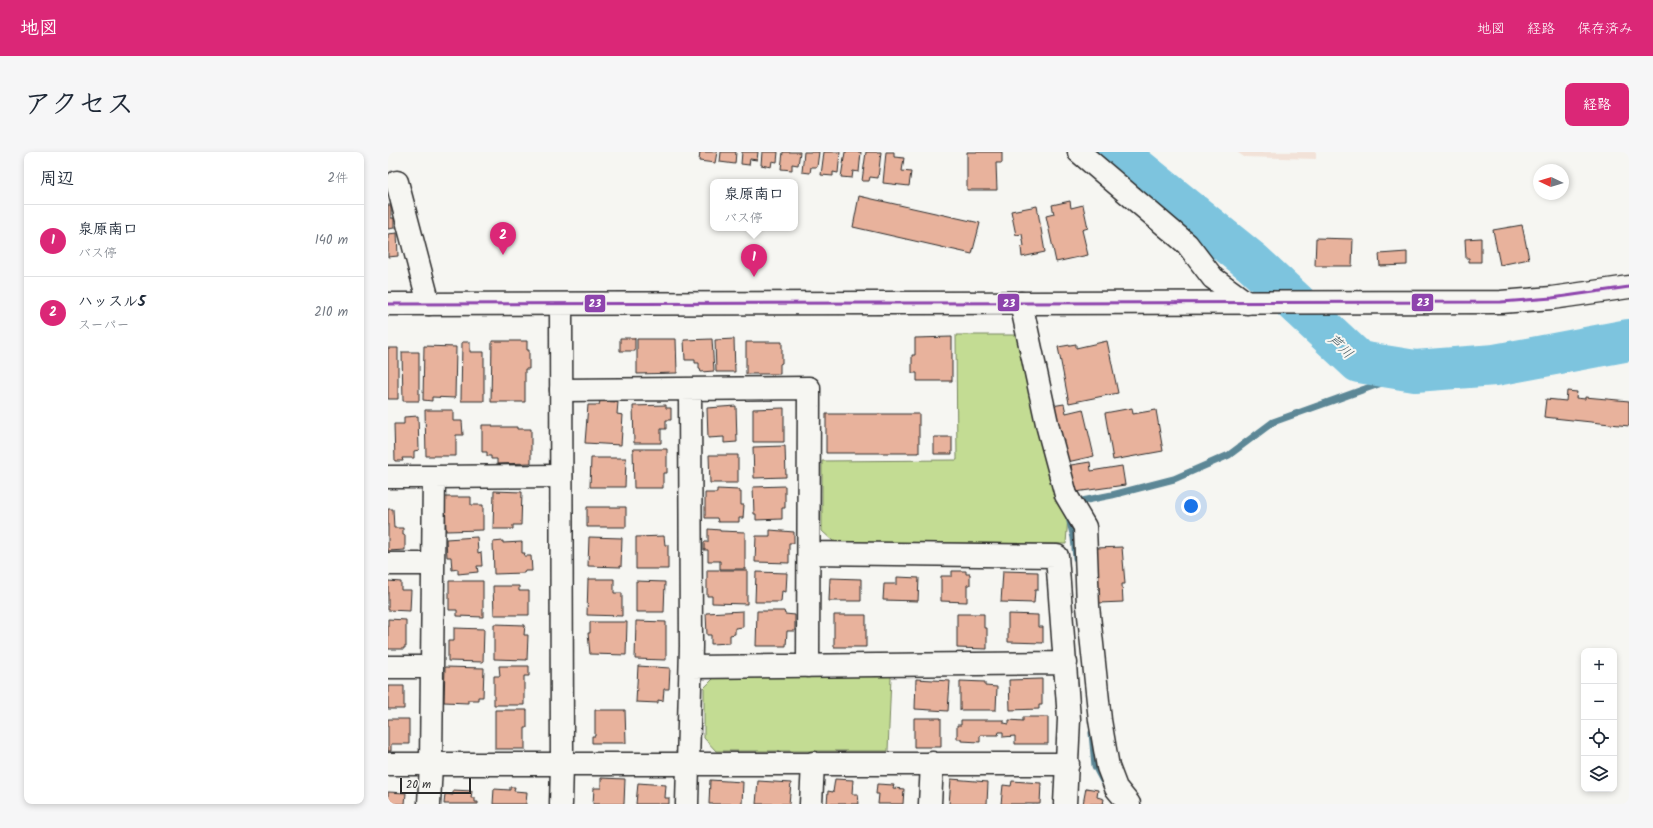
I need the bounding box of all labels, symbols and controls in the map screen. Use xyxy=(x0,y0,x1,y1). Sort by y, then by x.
text: 地図 xyxy=(20,14,58,44)
text: 地図 xyxy=(1477,18,1505,40)
text: 経路 xyxy=(1527,18,1555,40)
text: 保存済み xyxy=(1577,18,1633,40)
text: アクセス xyxy=(24,83,134,128)
button: 経路 xyxy=(1565,83,1629,126)
north arrow xyxy=(1533,164,1569,200)
text: 周辺 xyxy=(40,166,74,193)
text: 2件 xyxy=(327,168,348,189)
popup xyxy=(710,179,798,231)
text: 泉原南口 xyxy=(724,183,784,207)
text: バス停 xyxy=(724,208,763,229)
text: 泉原南口 xyxy=(78,218,138,242)
pin: 2 xyxy=(490,222,516,255)
text: 1 xyxy=(51,230,55,251)
text: 140 m xyxy=(315,230,348,251)
text: バス停 xyxy=(78,243,117,264)
pin: 1 xyxy=(741,244,767,277)
text: ハッスル5 xyxy=(78,290,146,314)
line badge: 23 xyxy=(997,293,1020,312)
line badge: 23 xyxy=(1411,293,1434,312)
line badge: 23 xyxy=(584,294,606,313)
text: 23 xyxy=(1417,294,1429,312)
text: 23 xyxy=(589,295,601,313)
text: 23 xyxy=(1003,295,1015,313)
text: 2 xyxy=(49,302,57,323)
text: 210 m xyxy=(314,302,348,323)
text: スーパー xyxy=(78,315,129,336)
water label: 芦川 xyxy=(1323,329,1358,364)
your location xyxy=(1181,496,1201,516)
map controls xyxy=(1581,648,1617,792)
button: + xyxy=(1581,648,1617,684)
button: − xyxy=(1581,684,1617,720)
button: locate xyxy=(1581,720,1617,756)
button: layers xyxy=(1581,756,1617,792)
scale bar xyxy=(400,776,471,795)
text: 20 m xyxy=(406,776,431,794)

